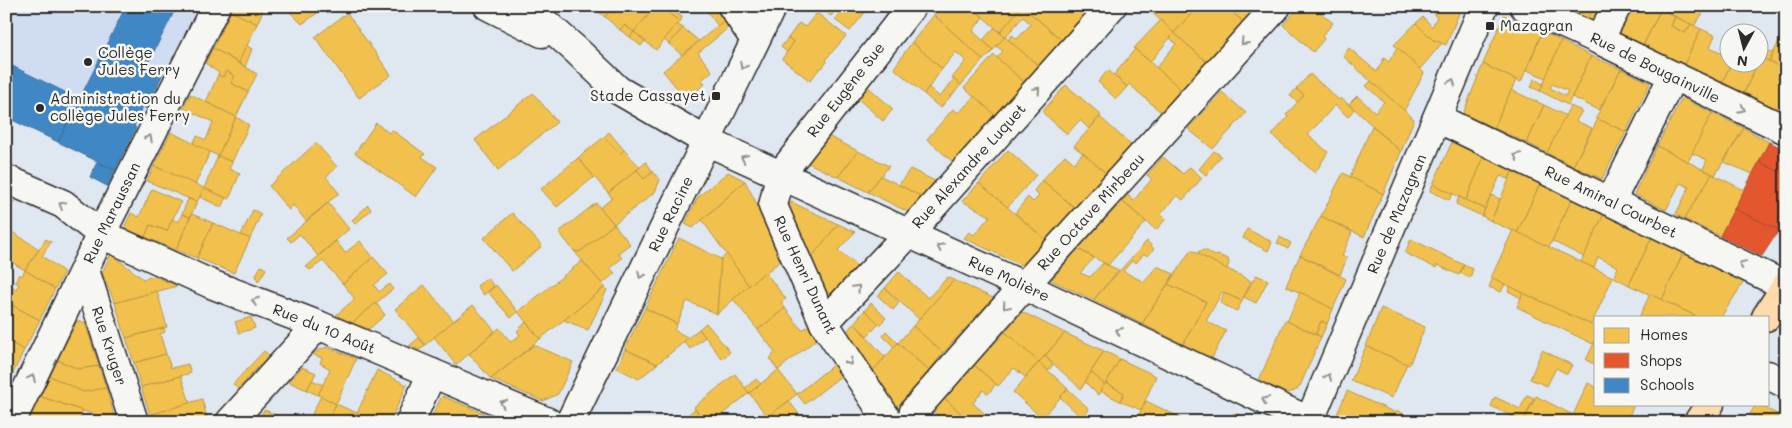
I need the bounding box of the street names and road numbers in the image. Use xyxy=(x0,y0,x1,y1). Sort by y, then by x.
street label: Rue de Bougainville xyxy=(1587,27,1724,107)
street label: Rue Eugène Sue xyxy=(802,38,889,141)
street label: Rue Alexandre Luquet xyxy=(907,99,1030,232)
street label: Rue Octave Mirbeau xyxy=(1032,149,1148,274)
street label: Rue de Mazagran xyxy=(1362,151,1430,277)
street label: Rue Maraussan xyxy=(78,159,144,267)
street label: Rue Amiral Courbet xyxy=(1542,160,1681,242)
street label: Rue Racine xyxy=(643,172,697,255)
street label: Rue Henri Dunant xyxy=(770,212,842,337)
street label: Rue Molière xyxy=(966,251,1053,306)
street label: Rue du 10 Août xyxy=(270,298,379,358)
street label: Rue Kruger xyxy=(88,303,132,388)

